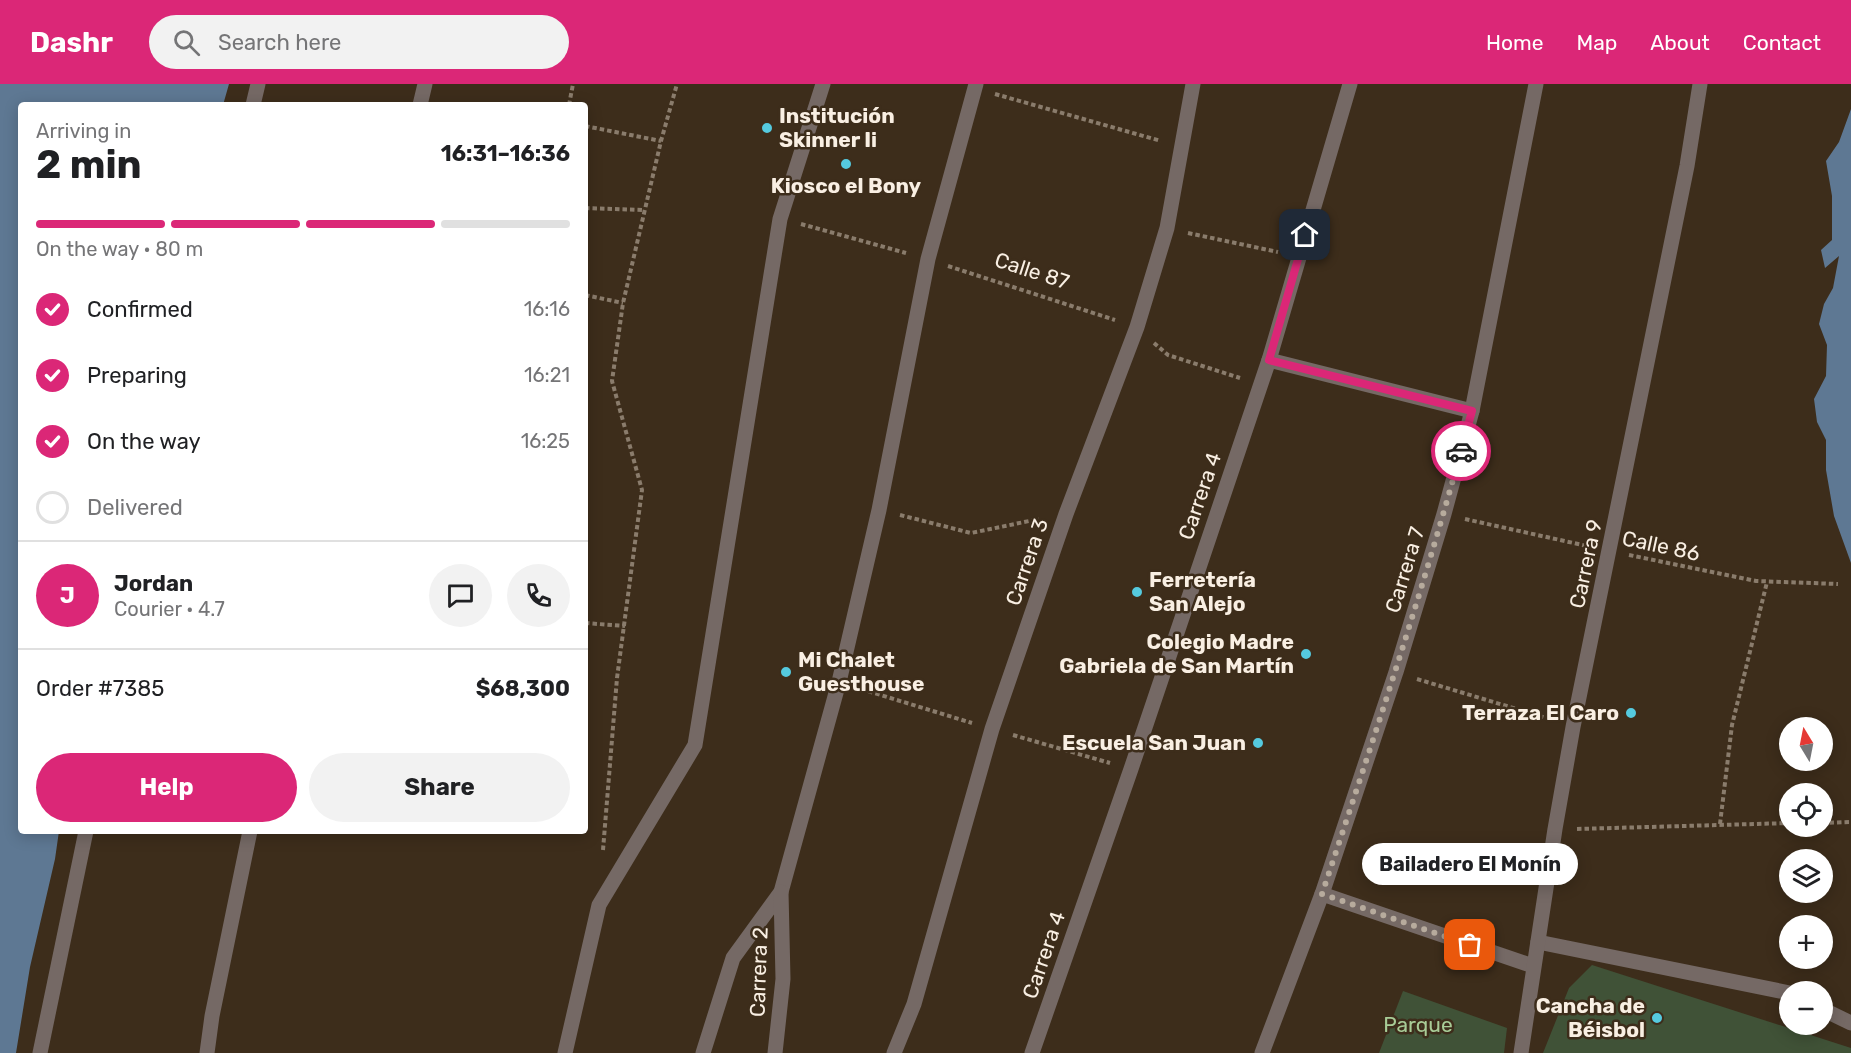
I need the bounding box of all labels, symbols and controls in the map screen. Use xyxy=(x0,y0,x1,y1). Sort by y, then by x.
search box xyxy=(149,15,569,69)
text: Dashr xyxy=(30,26,113,59)
icon: search xyxy=(170,26,203,59)
text: Search here xyxy=(218,29,341,56)
text: Home xyxy=(1486,30,1543,55)
text: Map xyxy=(1576,30,1617,55)
text: About xyxy=(1650,30,1710,55)
text: Contact xyxy=(1743,30,1821,55)
place label: Institución Skinner Ii xyxy=(779,103,895,152)
text: Arriving in xyxy=(36,119,131,143)
marker: Institución Skinner Ii xyxy=(760,121,774,135)
text: 16:31–16:36 xyxy=(441,140,570,167)
text: 2 min xyxy=(36,142,142,188)
marker: Kiosco el Bony xyxy=(839,157,853,171)
place label: Kiosco el Bony xyxy=(771,173,922,198)
pin xyxy=(1279,209,1330,260)
icon: home xyxy=(1288,218,1321,251)
text: On the way · 80 m xyxy=(36,237,203,261)
street label: Calle 87 xyxy=(992,247,1073,294)
icon: check xyxy=(36,293,69,326)
text: Confirmed xyxy=(87,296,193,323)
text: 16:16 xyxy=(524,297,570,321)
icon: check xyxy=(36,359,69,392)
text: Preparing xyxy=(87,362,187,389)
text: 16:21 xyxy=(524,363,570,387)
courier xyxy=(1431,421,1491,481)
icon: check xyxy=(36,425,69,458)
text: On the way xyxy=(87,428,201,455)
text: 16:25 xyxy=(521,429,570,453)
icon: car xyxy=(1445,435,1478,468)
street label: Carrera 4 xyxy=(1173,449,1226,543)
text: Delivered xyxy=(87,494,183,521)
street label: Carrera 3 xyxy=(1000,515,1053,609)
street label: Carrera 9 xyxy=(1564,517,1607,611)
street label: Carrera 7 xyxy=(1380,524,1429,616)
street label: Calle 86 xyxy=(1620,525,1702,566)
button: chat xyxy=(429,564,492,627)
button: phone xyxy=(507,564,570,627)
place label: Ferretería San Alejo xyxy=(1149,567,1256,616)
text: Jordan xyxy=(114,570,193,597)
text: J xyxy=(60,582,75,609)
marker: Ferretería San Alejo xyxy=(1130,585,1144,599)
text: Courier · 4.7 xyxy=(114,597,225,621)
place label: Colegio Madre Gabriela de San Martín xyxy=(1059,629,1294,678)
place label: Mi Chalet Guesthouse xyxy=(798,647,924,696)
marker: Colegio Madre Gabriela de San Martín xyxy=(1299,647,1313,661)
marker: Mi Chalet Guesthouse xyxy=(779,665,793,679)
text: Order #7385 xyxy=(36,675,164,702)
text: $68,300 xyxy=(476,675,570,702)
place label: Terraza El Caro xyxy=(1462,700,1619,725)
marker: Terraza El Caro xyxy=(1624,706,1638,720)
north arrow xyxy=(1779,717,1833,771)
map controls xyxy=(1779,717,1833,1035)
place label: Escuela San Juan xyxy=(1062,730,1246,755)
marker: Escuela San Juan xyxy=(1251,736,1265,750)
button: Help xyxy=(36,753,297,822)
button: Share xyxy=(309,753,570,822)
button: locate xyxy=(1779,783,1833,837)
callout: Bailadero El Monín xyxy=(1362,843,1578,885)
button: layers xyxy=(1779,849,1833,903)
text: Bailadero El Monín xyxy=(1379,852,1561,876)
street label: Carrera 4 xyxy=(1017,908,1070,1002)
button: + xyxy=(1779,915,1833,969)
pin xyxy=(1444,919,1495,970)
street label: Carrera 2 xyxy=(744,927,773,1017)
icon: bag xyxy=(1453,928,1486,961)
button: − xyxy=(1779,981,1833,1035)
place label: Cancha de Béisbol xyxy=(1536,993,1645,1042)
marker: Cancha de Béisbol xyxy=(1650,1011,1664,1025)
park label: Parque xyxy=(1383,1012,1453,1037)

